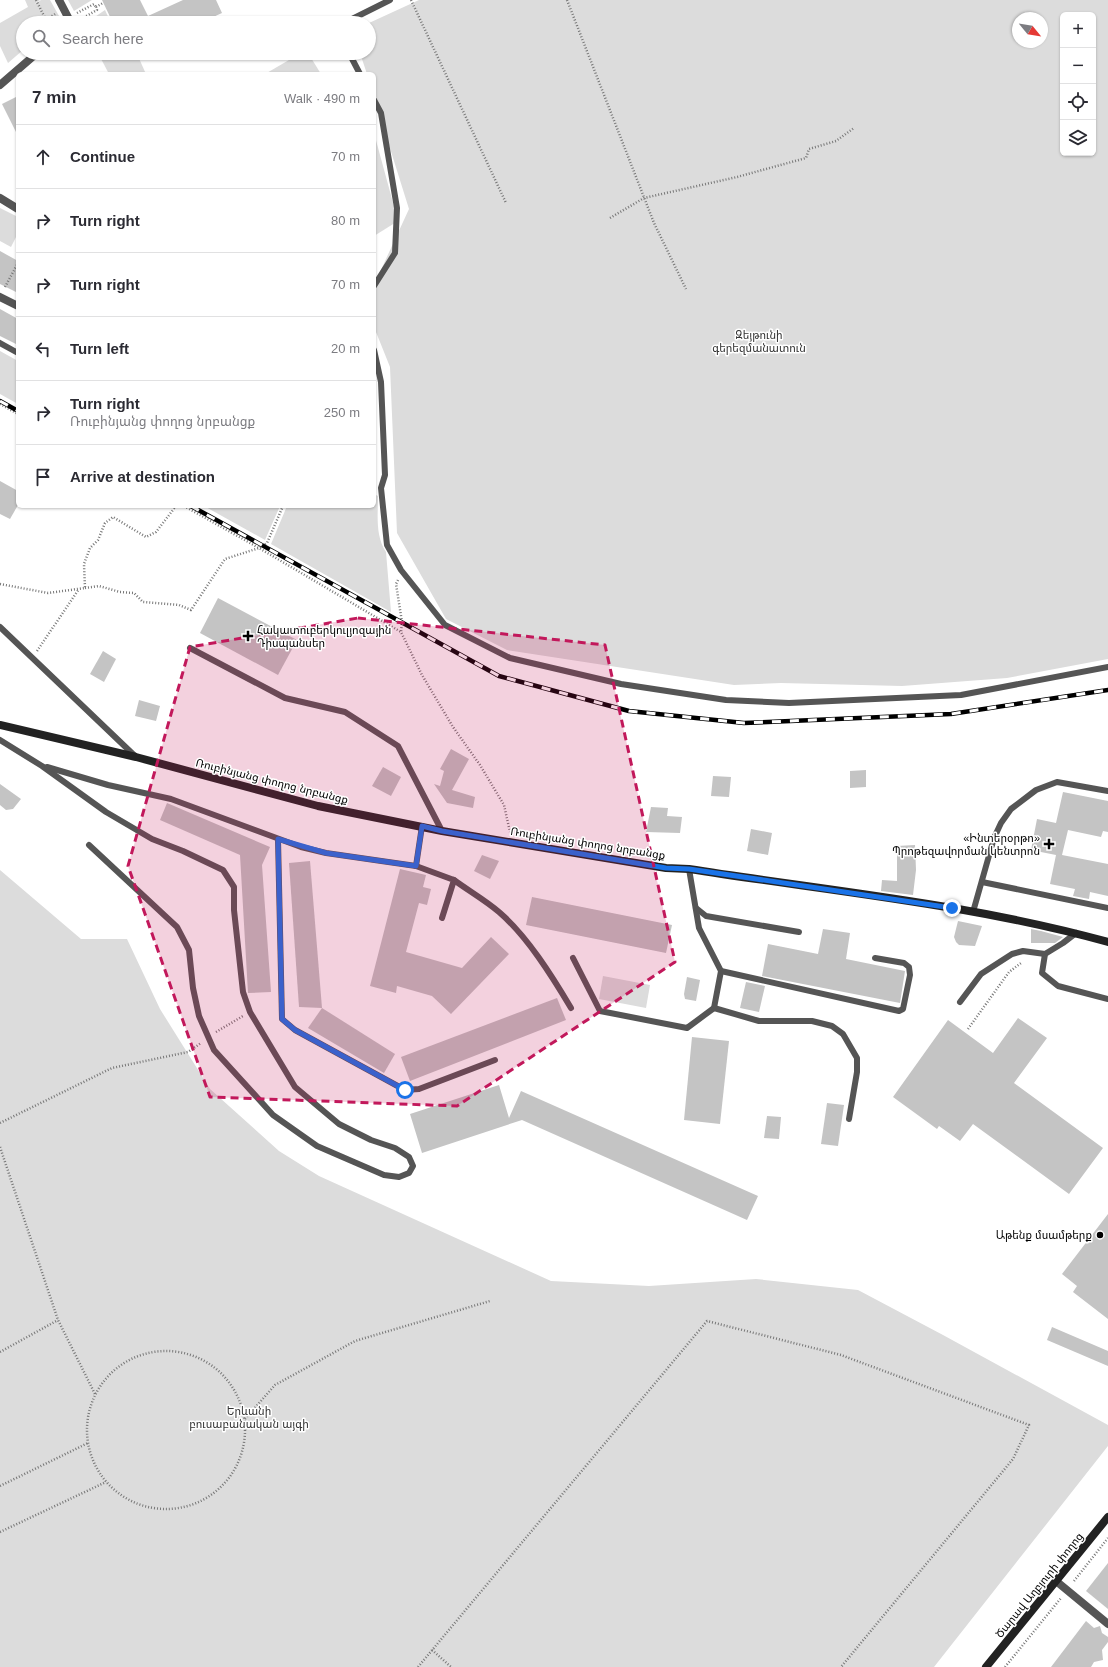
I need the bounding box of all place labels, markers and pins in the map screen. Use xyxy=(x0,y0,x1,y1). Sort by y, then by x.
place label: Հակատուբերկուլյոզային Դիսպանսեր xyxy=(257,624,391,650)
marker: Հակատուբերկուլյոզային Դիսպանսեր xyxy=(242,630,254,642)
place label: «Ինտերօրթո» Պրոթեզավորման կենտրոն xyxy=(892,832,1040,858)
marker: «Ինտերօրթո» Պրոթեզավորման կենտրոն xyxy=(1043,838,1055,850)
place label: Աթենք մսամթերք xyxy=(996,1229,1092,1242)
marker: Աթենք մսամթերք xyxy=(1095,1230,1105,1240)

